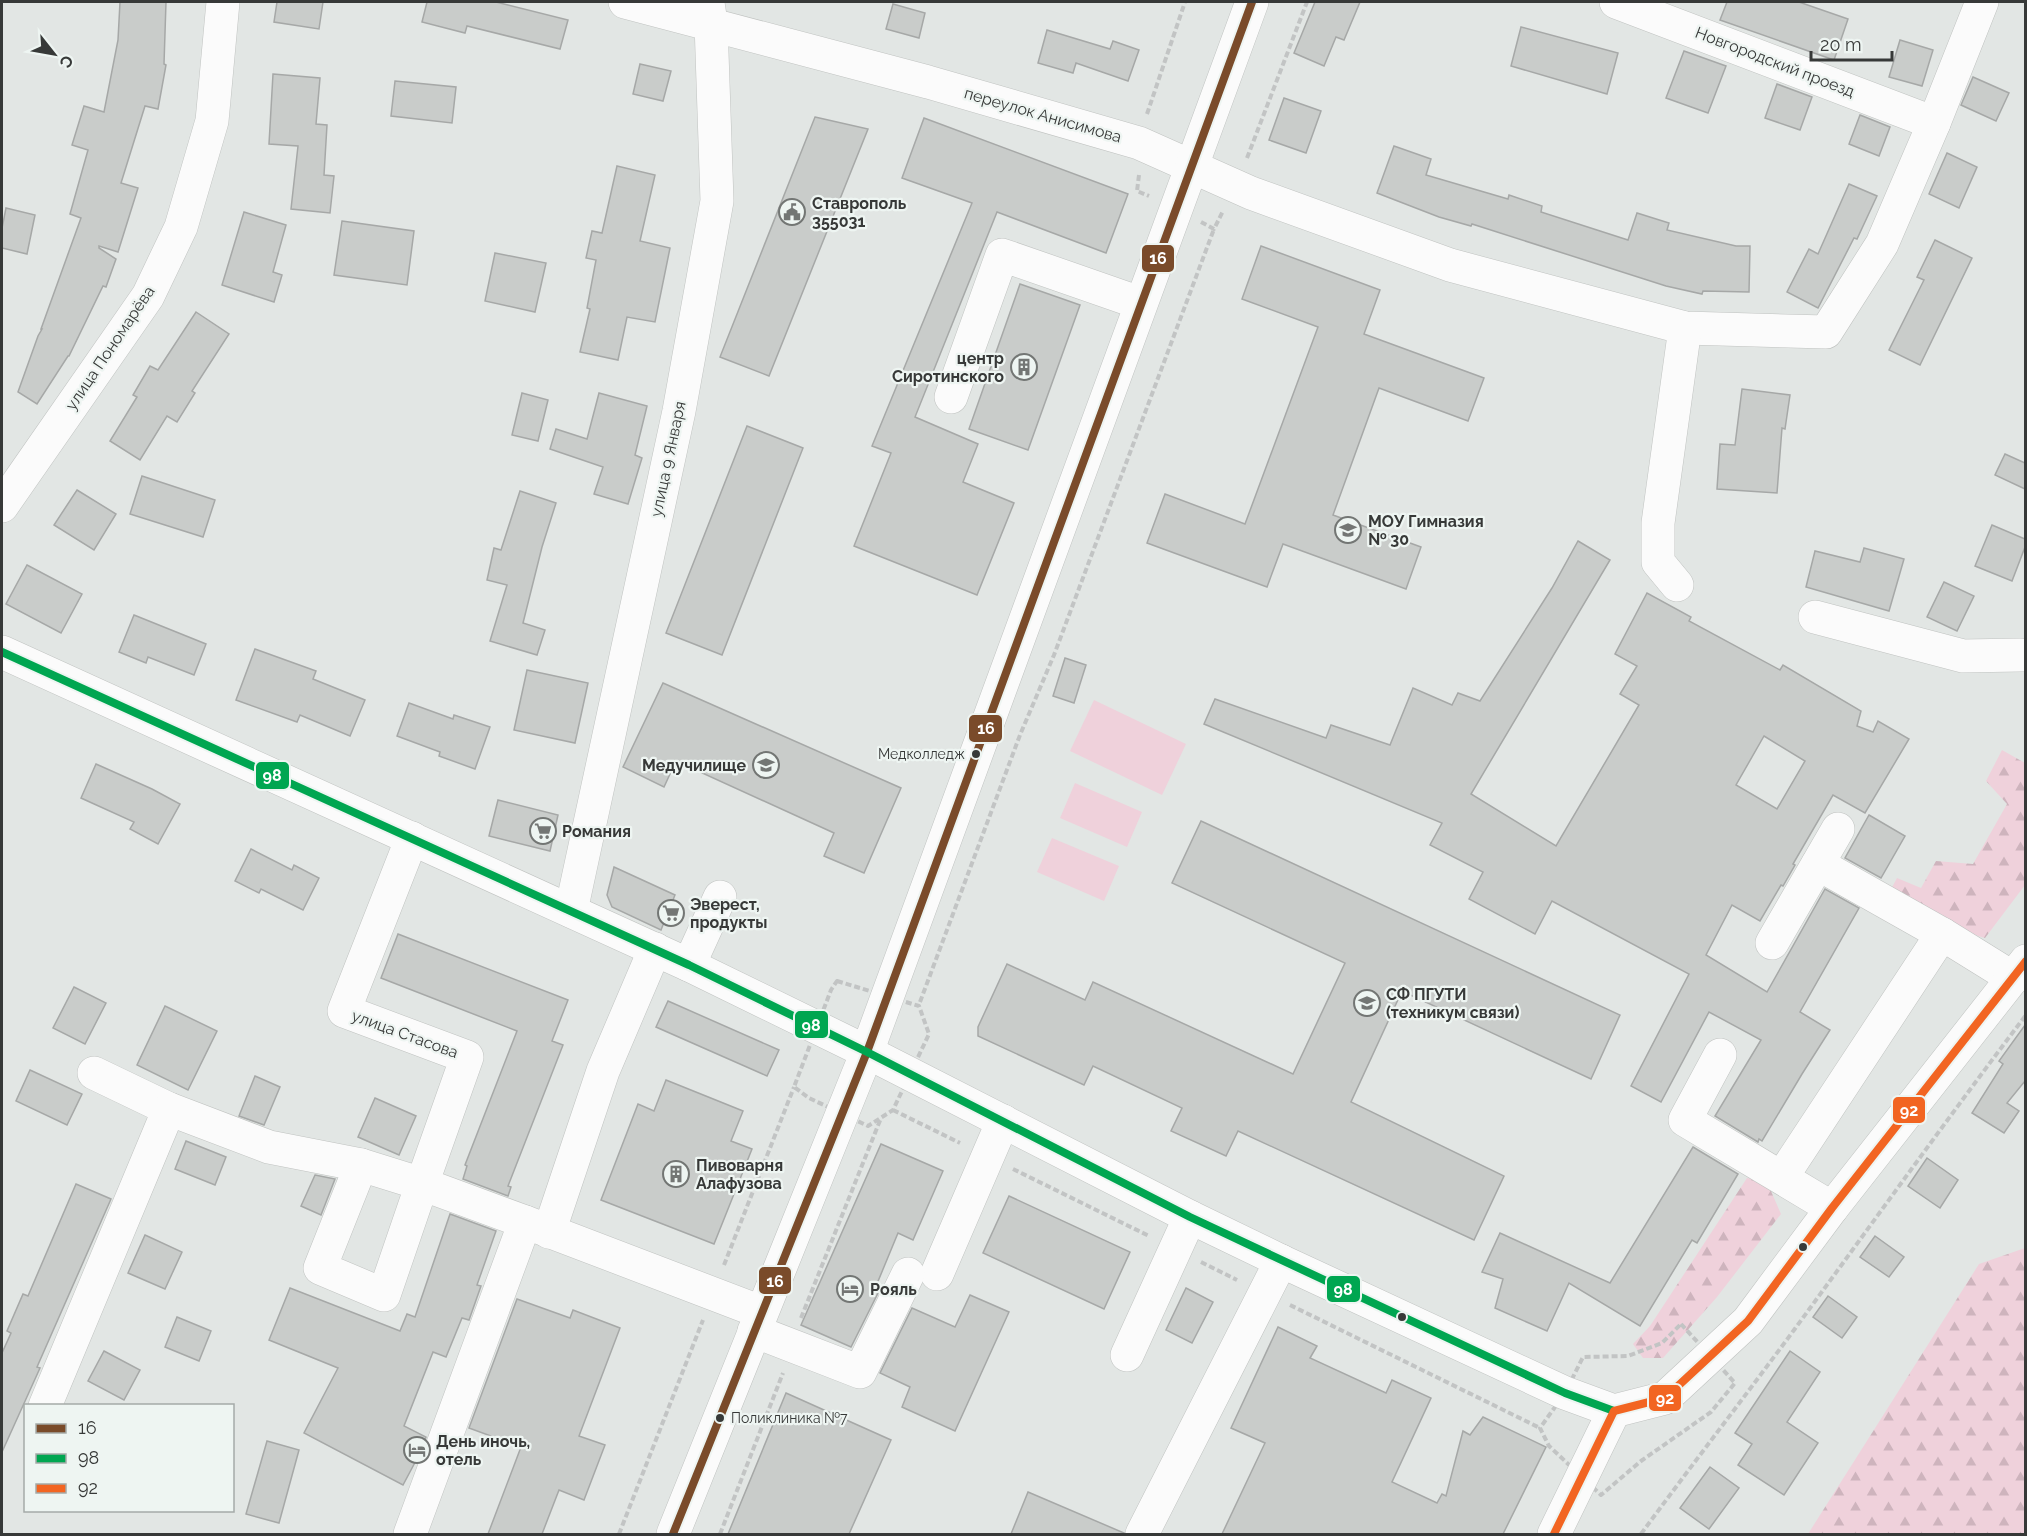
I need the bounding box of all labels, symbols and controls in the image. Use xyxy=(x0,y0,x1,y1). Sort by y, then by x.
street label: Новгородский проезд xyxy=(1693,23,1857,101)
north arrow xyxy=(24,24,84,84)
scale bar xyxy=(1811,24,1892,62)
text: 20 m xyxy=(1820,34,1862,55)
text: С xyxy=(55,52,77,71)
street label: переулок Анисимова xyxy=(962,83,1124,147)
place label: Ставрополь 355031 xyxy=(812,194,907,231)
public building icon: Ставрополь 355031 xyxy=(777,197,807,227)
line badge: 16 xyxy=(1141,244,1175,273)
text: 16 xyxy=(1149,249,1167,268)
street label: улица Пономарёва xyxy=(61,282,159,414)
place label: центр Сиротинского xyxy=(892,349,1004,386)
building icon: центр Сиротинского xyxy=(1009,352,1039,382)
street label: улица 9 Января xyxy=(646,399,690,519)
place label: МОУ Гимназия № 30 xyxy=(1368,512,1484,549)
school or university icon: МОУ Гимназия № 30 xyxy=(1333,515,1363,545)
line badge: 16 xyxy=(968,714,1003,743)
text: 16 xyxy=(977,719,995,738)
place label: Медколледж xyxy=(878,746,965,762)
marker: Медколледж xyxy=(970,748,982,760)
school or university icon: Медучилище xyxy=(751,750,781,780)
place label: Медучилище xyxy=(642,756,746,775)
line badge: 98 xyxy=(255,761,290,790)
text: 98 xyxy=(262,766,282,785)
supermarket icon: Романия xyxy=(528,816,558,846)
place label: Романия xyxy=(562,822,631,841)
place label: Эверест, продукты xyxy=(690,895,767,932)
supermarket icon: Эверест, продукты xyxy=(656,898,686,928)
place label: СФ ПГУТИ (техникум связи) xyxy=(1386,985,1519,1022)
school or university icon: СФ ПГУТИ (техникум связи) xyxy=(1352,988,1382,1018)
street label: улица Стасова xyxy=(349,1006,461,1062)
line badge: 98 xyxy=(794,1010,829,1039)
text: 98 xyxy=(801,1016,821,1035)
line badge: 92 xyxy=(1892,1096,1926,1124)
text: 92 xyxy=(1900,1101,1918,1120)
place label: Пивоварня Алафузова xyxy=(696,1156,783,1193)
building icon: Пивоварня Алафузова xyxy=(661,1159,691,1189)
unlabelled marker xyxy=(1797,1241,1809,1253)
line badge: 16 xyxy=(758,1266,792,1295)
text: 16 xyxy=(766,1272,784,1291)
hotel icon: Рояль xyxy=(835,1274,865,1304)
line badge: 98 xyxy=(1326,1275,1361,1303)
place label: Рояль xyxy=(870,1280,917,1299)
text: 98 xyxy=(1333,1280,1353,1299)
unlabelled marker xyxy=(1396,1311,1408,1323)
line badge: 92 xyxy=(1648,1384,1682,1412)
text: 92 xyxy=(1656,1389,1674,1408)
legend xyxy=(24,1404,234,1512)
place label: Поликлиника №7 xyxy=(731,1410,848,1426)
marker: Поликлиника №7 xyxy=(714,1412,726,1424)
text: 16 xyxy=(78,1417,97,1438)
place label: День иночь, отель xyxy=(436,1432,530,1469)
hotel icon: День иночь, отель xyxy=(402,1435,432,1465)
text: 98 xyxy=(78,1447,99,1468)
text: 92 xyxy=(78,1477,98,1498)

